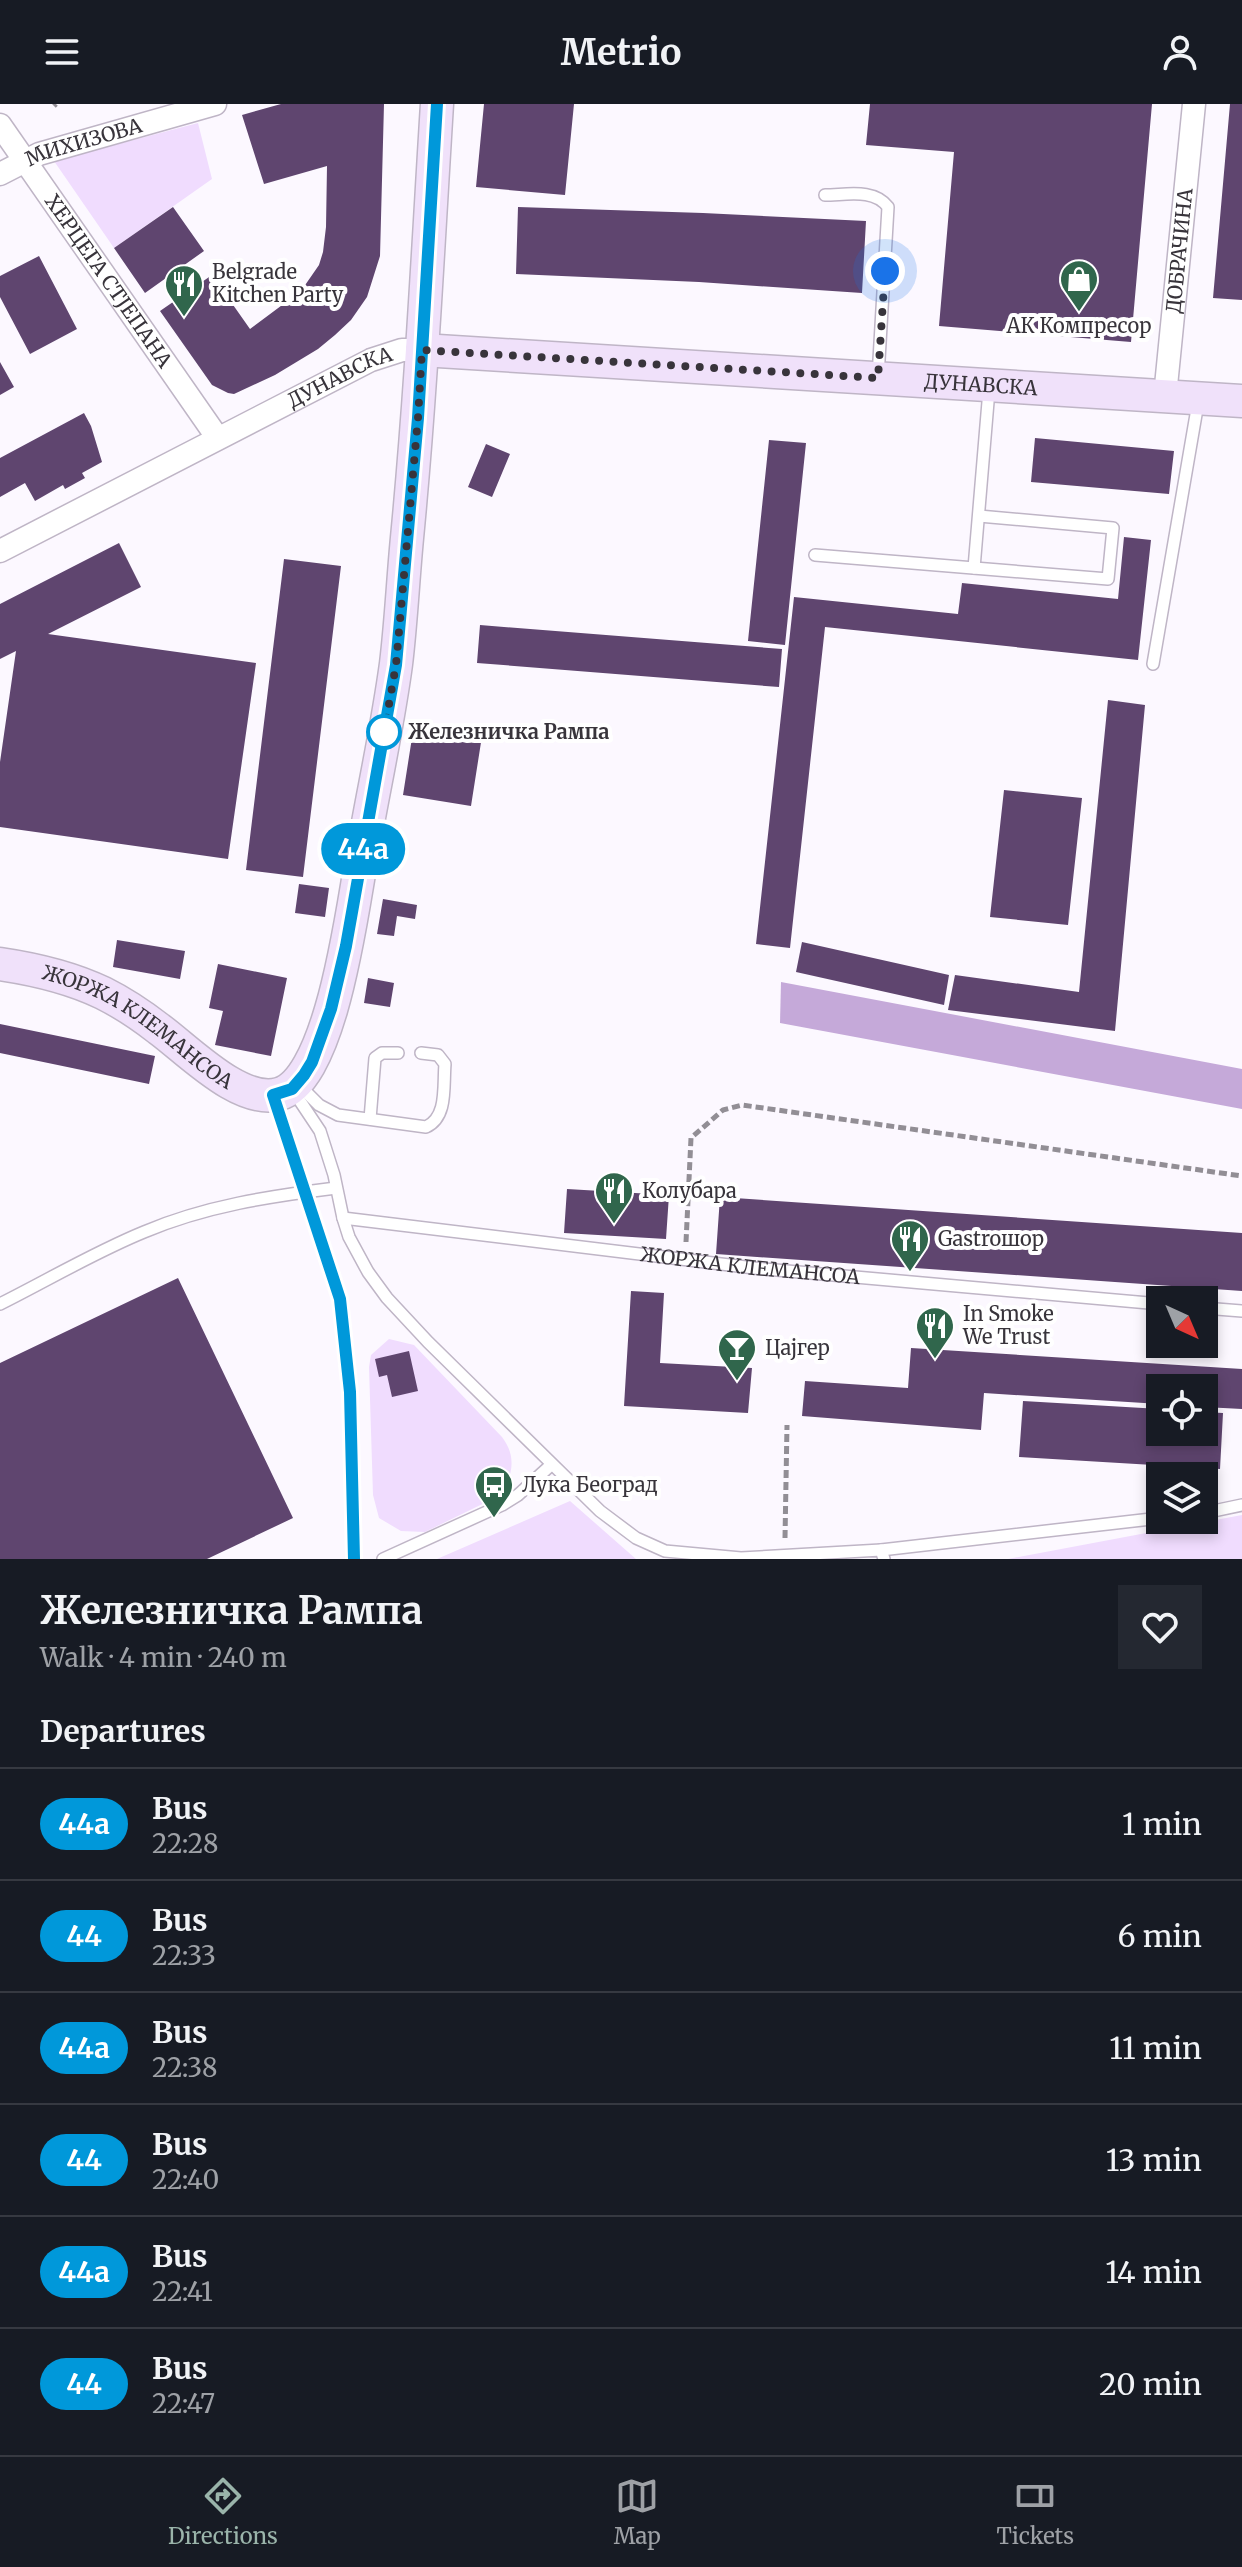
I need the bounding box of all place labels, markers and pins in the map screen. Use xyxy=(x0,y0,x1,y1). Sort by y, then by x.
shop icon: АК Компресор xyxy=(1058,258,1100,313)
place label: Belgrade Kitchen Party xyxy=(212,259,344,307)
restaurant icon: Belgrade Kitchen Party xyxy=(163,263,205,318)
place label: АК Компресор xyxy=(1005,313,1152,338)
marker: Железничка Рампа xyxy=(367,715,401,749)
place label: Железничка Рампа xyxy=(408,719,609,744)
restaurant icon: Колубара xyxy=(593,1170,635,1225)
place label: Колубара xyxy=(642,1178,737,1203)
restaurant icon: Gastroшор xyxy=(889,1218,931,1273)
place label: Gastroшор xyxy=(938,1226,1044,1251)
place label: In Smoke We Trust xyxy=(962,1301,1054,1349)
restaurant icon: In Smoke We Trust xyxy=(914,1305,956,1360)
bar icon: Цајгер xyxy=(716,1327,758,1382)
place label: Цајгер xyxy=(765,1335,830,1360)
bus stop icon: Лука Београд xyxy=(473,1464,515,1519)
place label: Лука Београд xyxy=(522,1472,658,1497)

